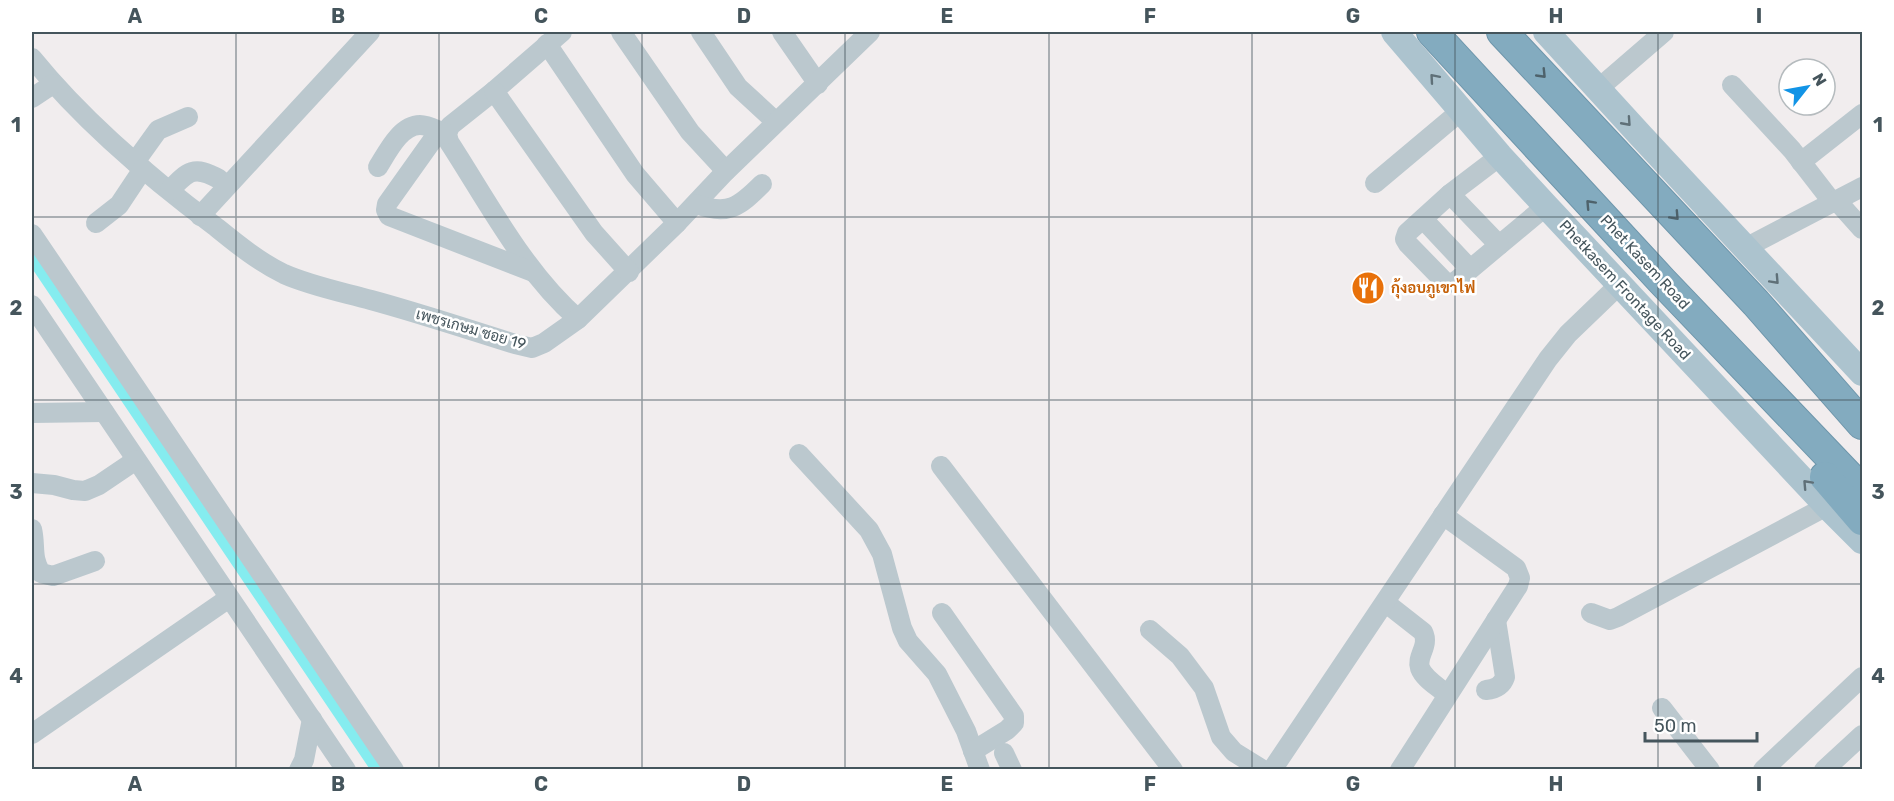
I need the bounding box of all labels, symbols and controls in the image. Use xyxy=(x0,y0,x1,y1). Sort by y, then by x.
text: A xyxy=(128,4,143,28)
text: B xyxy=(331,4,345,28)
text: C xyxy=(534,4,548,28)
text: D xyxy=(737,4,751,28)
text: E xyxy=(941,4,953,28)
text: F xyxy=(1144,4,1156,28)
text: G xyxy=(1346,4,1360,28)
text: H xyxy=(1549,4,1563,28)
text: I xyxy=(1756,4,1762,28)
north arrow xyxy=(1777,57,1837,117)
one-way arrow xyxy=(1535,67,1546,78)
text: N xyxy=(1808,70,1831,89)
one-way arrow xyxy=(1430,74,1441,85)
text: 1 xyxy=(11,113,21,137)
text: 1 xyxy=(1873,113,1883,137)
one-way arrow xyxy=(1620,115,1631,126)
one-way arrow xyxy=(1587,200,1598,211)
one-way arrow xyxy=(1668,209,1679,220)
street label: Phet Kasem Road xyxy=(1597,211,1693,313)
street label: Phetkasem Frontage Road xyxy=(1556,216,1694,364)
restaurant icon: กุ้งอบภูเขาไฟ xyxy=(1350,270,1386,306)
one-way arrow xyxy=(1768,273,1779,283)
place label: กุ้งอบภูเขาไฟ xyxy=(1391,278,1475,299)
text: 2 xyxy=(10,296,23,320)
text: 2 xyxy=(1872,296,1885,320)
street label: เพชรเกษม ซอย 19 xyxy=(414,305,528,353)
text: 3 xyxy=(9,480,23,504)
text: 3 xyxy=(1871,480,1885,504)
one-way arrow xyxy=(1803,481,1814,492)
text: 4 xyxy=(9,664,23,688)
text: 4 xyxy=(1871,664,1885,688)
scale bar xyxy=(1645,705,1758,743)
text: 50 m xyxy=(1654,715,1697,737)
text: A xyxy=(128,772,143,796)
text: B xyxy=(331,772,345,796)
text: C xyxy=(534,772,548,796)
text: D xyxy=(737,772,751,796)
text: E xyxy=(941,772,953,796)
text: F xyxy=(1144,772,1156,796)
text: G xyxy=(1346,772,1360,796)
text: H xyxy=(1549,772,1563,796)
text: I xyxy=(1756,772,1762,796)

